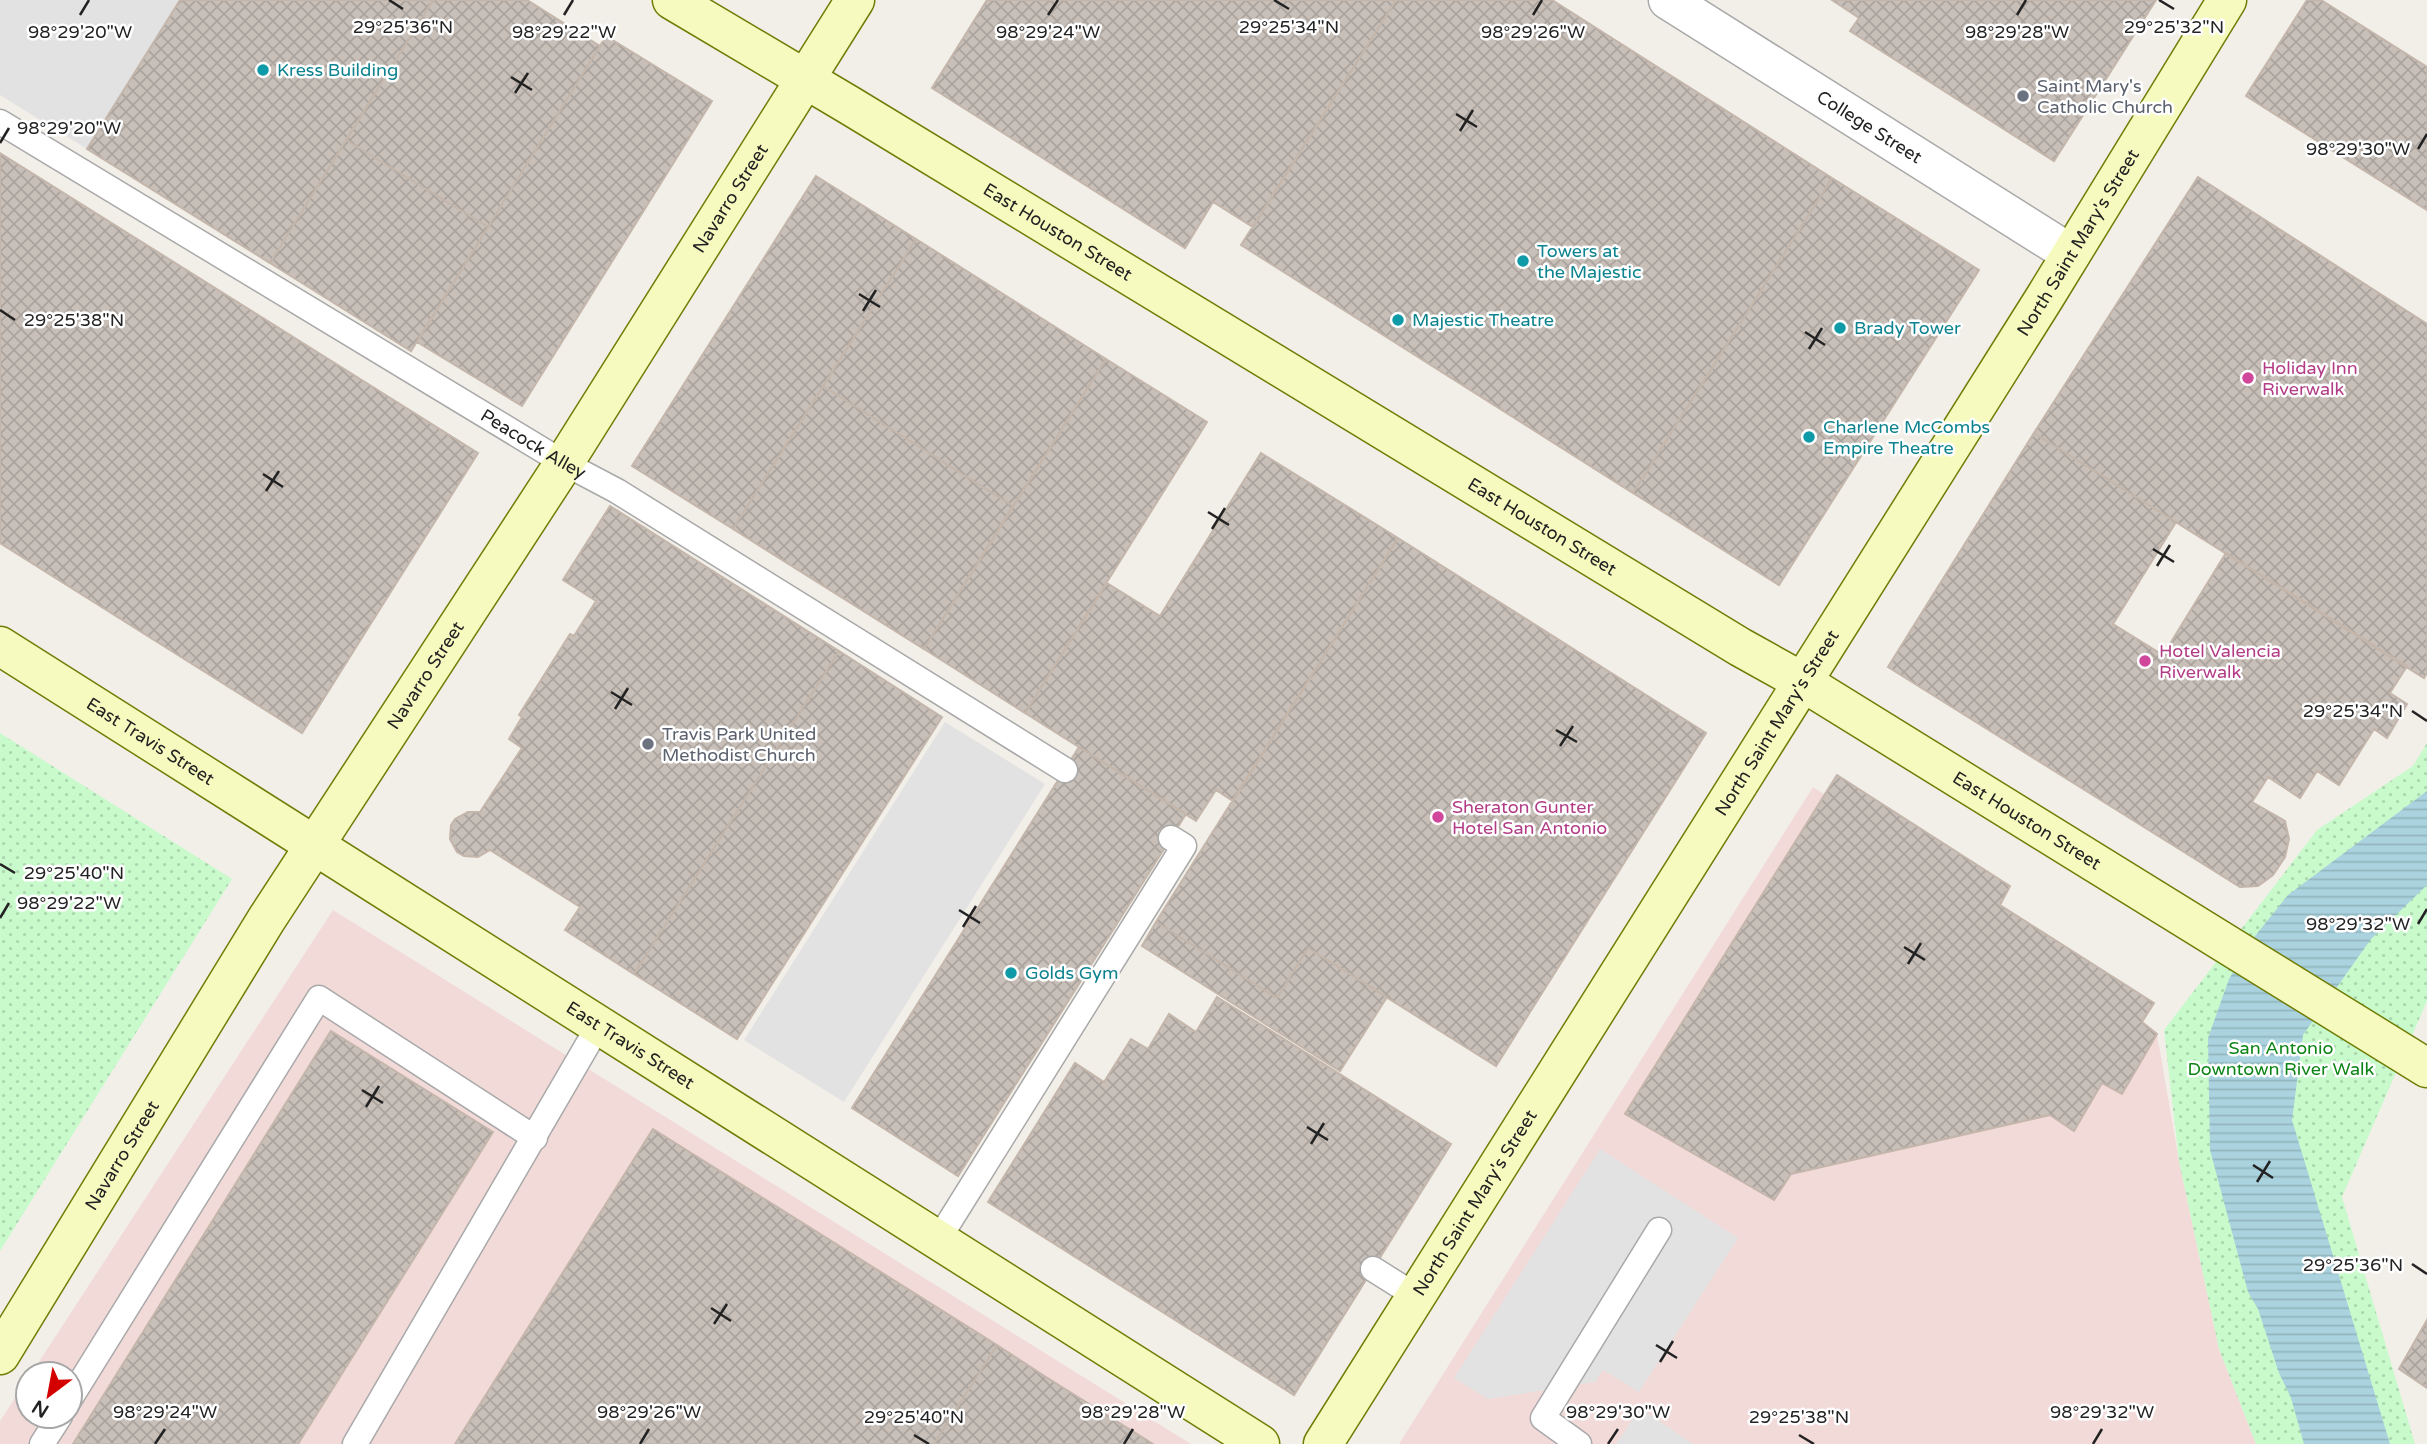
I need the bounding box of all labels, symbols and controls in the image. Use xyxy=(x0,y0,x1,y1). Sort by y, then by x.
text: 29°25'36"N xyxy=(353,16,453,38)
text: 29°25'34"N xyxy=(1239,16,1339,38)
text: 29°25'32"N xyxy=(2124,16,2224,38)
text: 98°29'20"W xyxy=(28,21,132,43)
text: 98°29'22"W xyxy=(512,21,616,43)
text: 98°29'24"W xyxy=(996,21,1100,43)
text: 98°29'26"W xyxy=(1481,21,1585,43)
text: 98°29'28"W xyxy=(1965,21,2069,43)
place label: Kress Building xyxy=(277,59,398,81)
marker: Kress Building xyxy=(255,62,271,78)
place label: Saint Mary's Catholic Church xyxy=(2037,75,2173,118)
street label: College Street xyxy=(1813,86,1926,168)
marker: Saint Mary's Catholic Church xyxy=(2015,88,2031,104)
text: 98°29'20"W xyxy=(17,117,121,139)
text: 98°29'30"W xyxy=(2306,138,2410,160)
street label: Navarro Street xyxy=(688,140,773,257)
street label: North Saint Mary's Street xyxy=(2012,145,2144,340)
street label: East Houston Street xyxy=(979,178,1136,286)
place label: Towers at the Majestic xyxy=(1537,240,1642,283)
marker: Towers at the Majestic xyxy=(1515,253,1531,269)
text: 29°25'38"N xyxy=(24,309,124,331)
place label: Majestic Theatre xyxy=(1412,309,1554,331)
marker: Majestic Theatre xyxy=(1390,312,1406,328)
place label: Brady Tower xyxy=(1854,317,1961,339)
marker: Brady Tower xyxy=(1832,320,1848,336)
place label: Holiday Inn Riverwalk xyxy=(2262,357,2358,400)
marker: Holiday Inn Riverwalk xyxy=(2240,370,2256,386)
street label: Peacock Alley xyxy=(477,404,590,484)
place label: Charlene McCombs Empire Theatre xyxy=(1823,416,1990,459)
marker: Charlene McCombs Empire Theatre xyxy=(1801,429,1817,445)
street label: East Houston Street xyxy=(1464,473,1621,580)
street label: Navarro Street xyxy=(382,617,469,734)
street label: North Saint Mary's Street xyxy=(1710,626,1844,820)
place label: Hotel Valencia Riverwalk xyxy=(2159,640,2281,683)
marker: Hotel Valencia Riverwalk xyxy=(2137,653,2153,669)
street label: East Travis Street xyxy=(82,693,219,790)
text: 29°25'34"N xyxy=(2303,700,2403,722)
place label: Travis Park United Methodist Church xyxy=(662,723,816,766)
marker: Travis Park United Methodist Church xyxy=(640,736,656,752)
street label: East Houston Street xyxy=(1949,766,2105,875)
place label: Sheraton Gunter Hotel San Antonio xyxy=(1452,796,1607,839)
marker: Sheraton Gunter Hotel San Antonio xyxy=(1430,809,1446,825)
text: 29°25'40"N xyxy=(24,862,124,884)
text: 98°29'22"W xyxy=(17,892,121,914)
text: 98°29'32"W xyxy=(2306,913,2410,935)
place label: Golds Gym xyxy=(1025,962,1119,984)
marker: Golds Gym xyxy=(1003,965,1019,981)
street label: East Travis Street xyxy=(562,996,698,1094)
park label: San Antonio Downtown River Walk xyxy=(2188,1037,2375,1080)
street label: Navarro Street xyxy=(80,1096,164,1214)
street label: North Saint Mary's Street xyxy=(1408,1106,1542,1300)
text: 29°25'36"N xyxy=(2303,1254,2403,1276)
north arrow xyxy=(14,1360,84,1430)
text: N xyxy=(28,1395,53,1422)
text: 98°29'24"W xyxy=(113,1401,217,1423)
text: 98°29'26"W xyxy=(597,1401,701,1423)
text: 98°29'28"W xyxy=(1081,1401,1185,1423)
text: 98°29'30"W xyxy=(1566,1401,1670,1423)
text: 98°29'32"W xyxy=(2050,1401,2154,1423)
text: 29°25'40"N xyxy=(864,1406,964,1428)
text: 29°25'38"N xyxy=(1749,1406,1849,1428)

